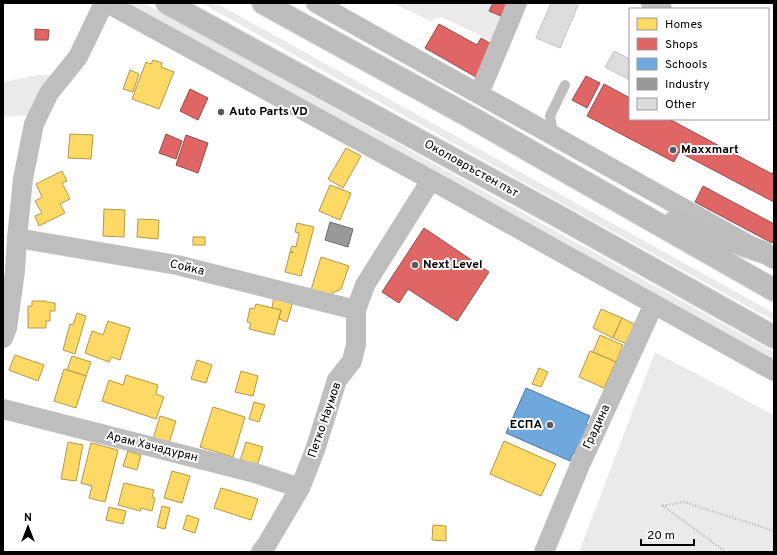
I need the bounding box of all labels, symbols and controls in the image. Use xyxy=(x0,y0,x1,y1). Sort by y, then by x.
legend xyxy=(629,8,769,120)
text: Homes xyxy=(665,17,702,33)
text: Shops xyxy=(665,37,698,53)
text: Schools xyxy=(665,57,707,73)
text: Industry xyxy=(665,77,710,93)
text: Other xyxy=(665,97,697,113)
place label: Auto Parts VD xyxy=(229,104,308,120)
marker: Auto Parts VD xyxy=(216,107,226,117)
street label: Околовръстен път xyxy=(421,136,521,202)
place label: Maxxmart xyxy=(681,142,739,158)
marker: Maxxmart xyxy=(668,145,678,155)
street label: Сойка xyxy=(168,256,206,280)
place label: Next Level xyxy=(423,257,483,273)
marker: Next Level xyxy=(410,260,420,270)
street label: Петко Наумов xyxy=(305,380,345,460)
street label: Градина xyxy=(580,402,614,452)
place label: ЕСПА xyxy=(510,417,542,433)
marker: ЕСПА xyxy=(545,420,555,430)
street label: Арам Хачадурян xyxy=(104,428,200,466)
north arrow xyxy=(8,507,48,547)
text: N xyxy=(24,511,32,525)
scale bar xyxy=(641,521,694,547)
text: 20 m xyxy=(647,528,675,544)

